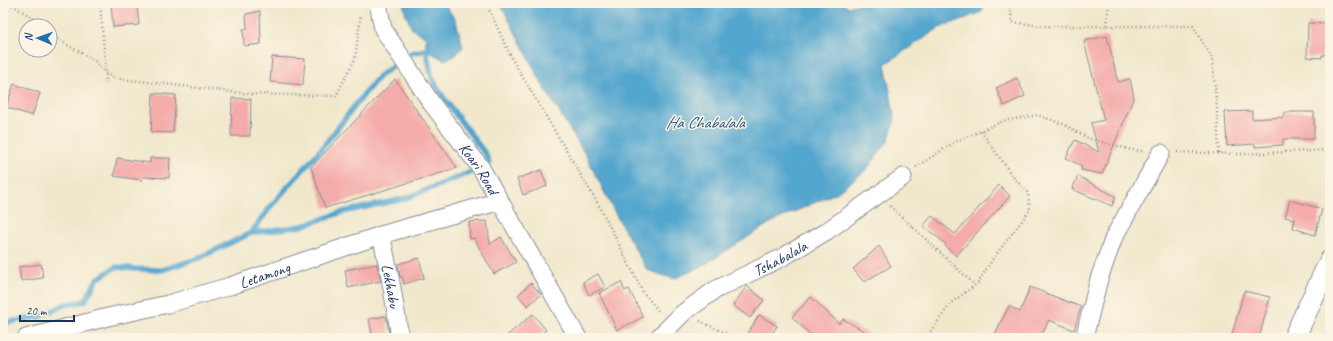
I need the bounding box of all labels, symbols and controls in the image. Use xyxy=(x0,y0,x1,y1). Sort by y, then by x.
north arrow xyxy=(18,18,58,58)
text: N xyxy=(21,32,35,41)
water label: Ha Chabalala xyxy=(666,112,746,133)
street label: Koari Road xyxy=(454,139,504,201)
street label: Tshabalala xyxy=(750,236,812,281)
street label: Letamong xyxy=(237,257,294,293)
street label: Lekhabu xyxy=(377,262,404,311)
scale bar xyxy=(20,297,74,323)
text: 20 m xyxy=(26,303,48,319)

